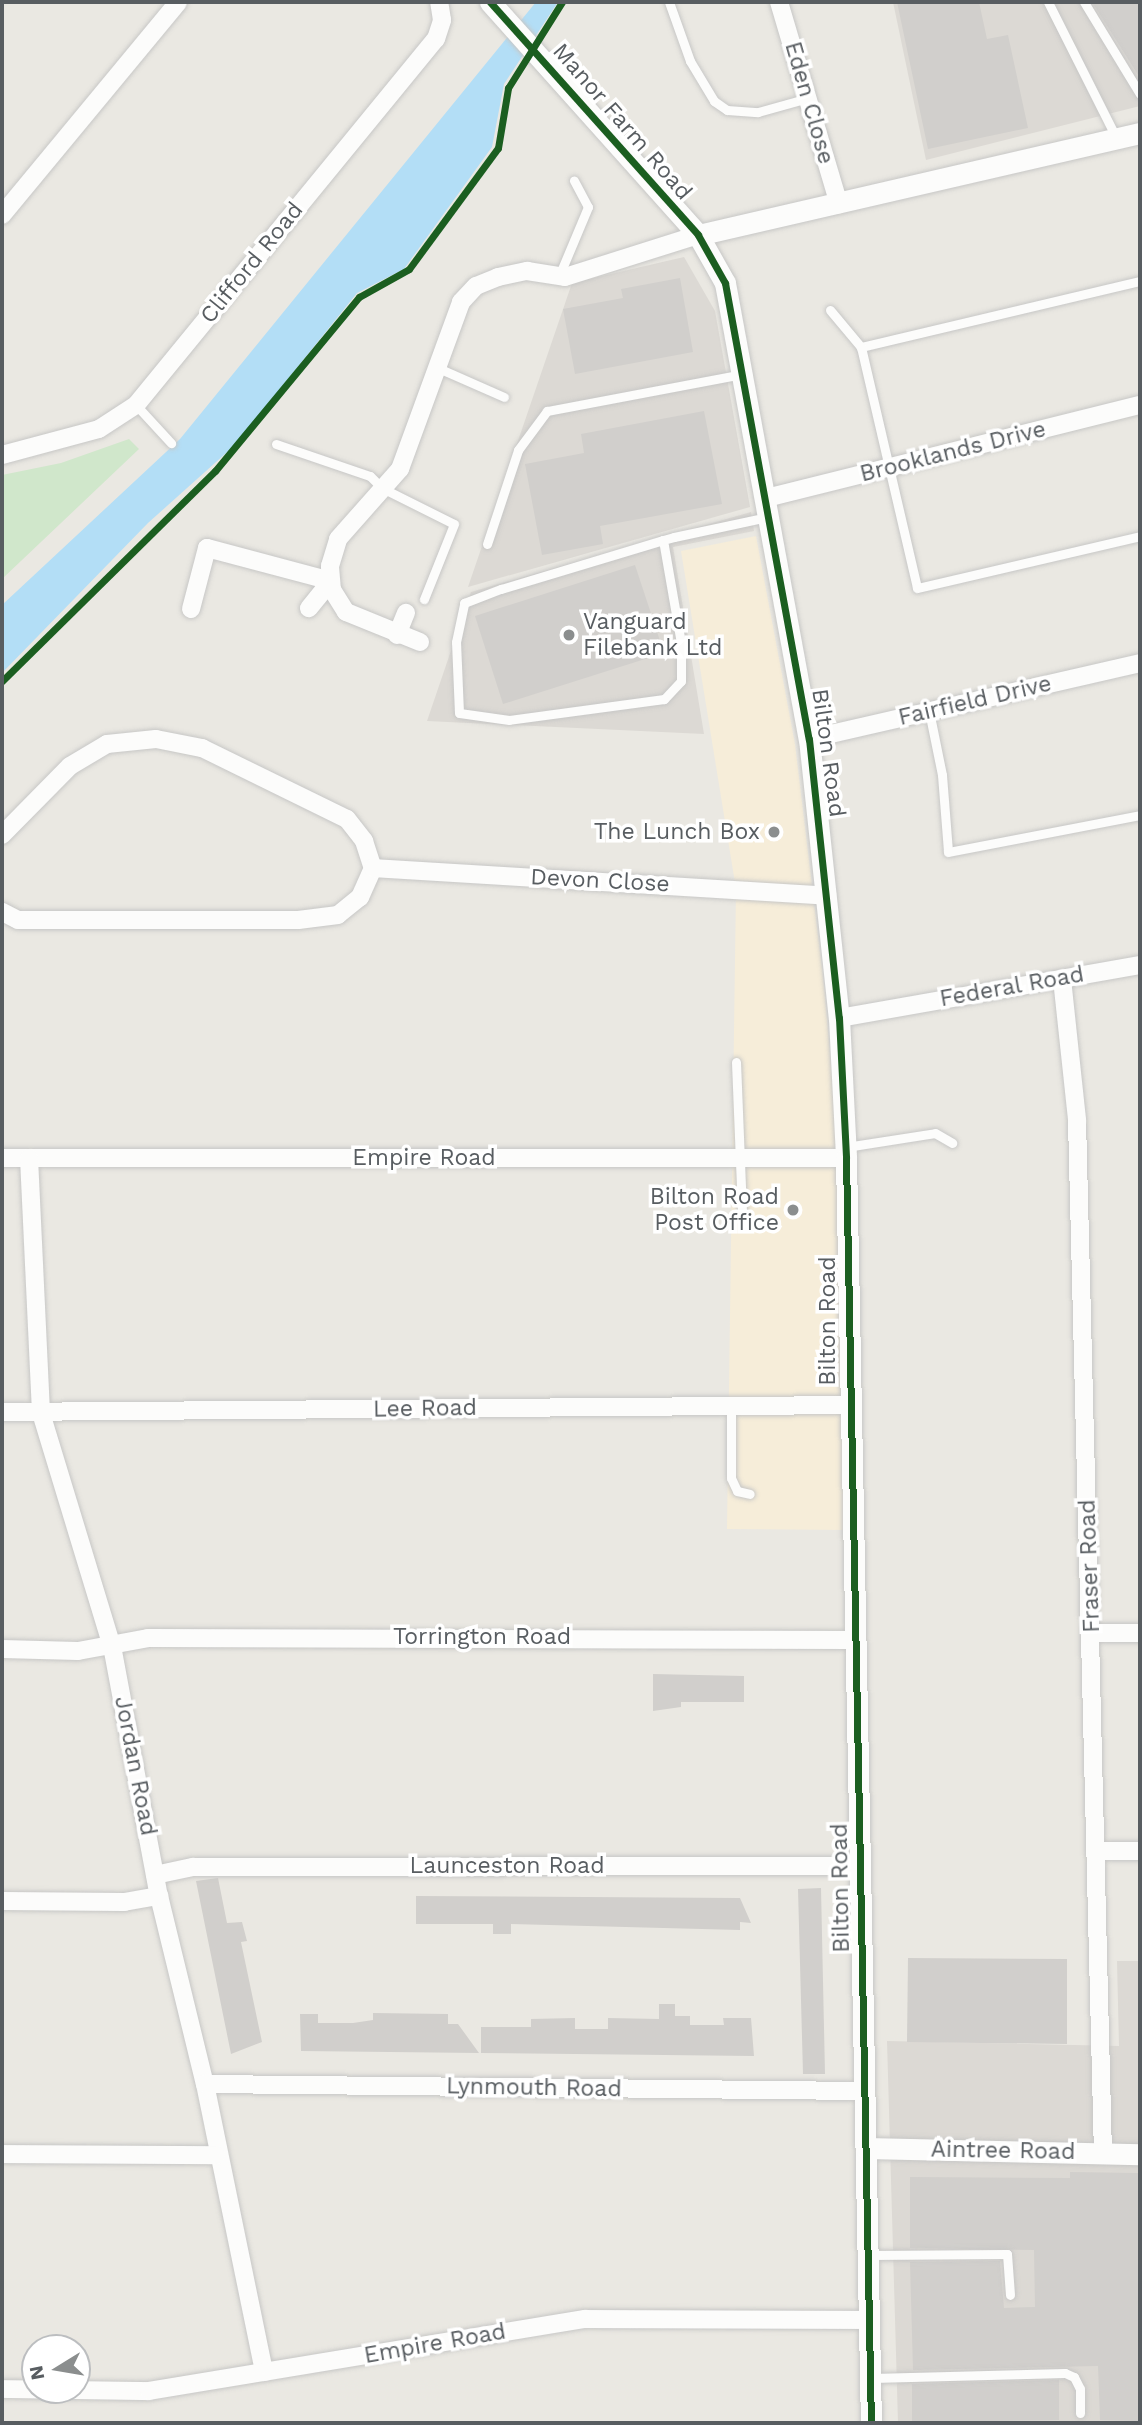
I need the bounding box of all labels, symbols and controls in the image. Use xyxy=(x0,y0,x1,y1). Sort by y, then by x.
street label: Manor Farm Road xyxy=(546,38,698,206)
street label: Eden Close xyxy=(778,39,840,167)
street label: Clifford Road xyxy=(195,197,309,329)
street label: Brooklands Drive xyxy=(857,416,1049,488)
place label: Vanguard Filebank Ltd xyxy=(583,608,723,662)
marker: Vanguard Filebank Ltd xyxy=(561,627,577,643)
street label: Fairfield Drive xyxy=(896,670,1054,732)
street label: Bilton Road xyxy=(805,687,851,819)
place label: The Lunch Box xyxy=(594,818,760,846)
marker: The Lunch Box xyxy=(766,824,782,840)
street label: Devon Close xyxy=(530,864,670,898)
street label: Federal Road xyxy=(937,961,1087,1013)
street label: Empire Road xyxy=(352,1144,496,1172)
place label: Bilton Road Post Office xyxy=(650,1183,779,1237)
marker: Bilton Road Post Office xyxy=(785,1202,801,1218)
street label: Bilton Road xyxy=(814,1256,842,1386)
street label: Lee Road xyxy=(373,1394,477,1424)
street label: Fraser Road xyxy=(1074,1499,1106,1633)
street label: Torrington Road xyxy=(393,1623,571,1651)
street label: Jordan Road xyxy=(108,1694,162,1838)
street label: Bilton Road xyxy=(826,1823,856,1953)
street label: Launceston Road xyxy=(409,1852,605,1880)
street label: Lynmouth Road xyxy=(446,2073,622,2103)
street label: Aintree Road xyxy=(930,2136,1076,2166)
street label: Empire Road xyxy=(362,2318,508,2370)
north arrow xyxy=(21,2334,91,2404)
text: N xyxy=(24,2364,49,2382)

